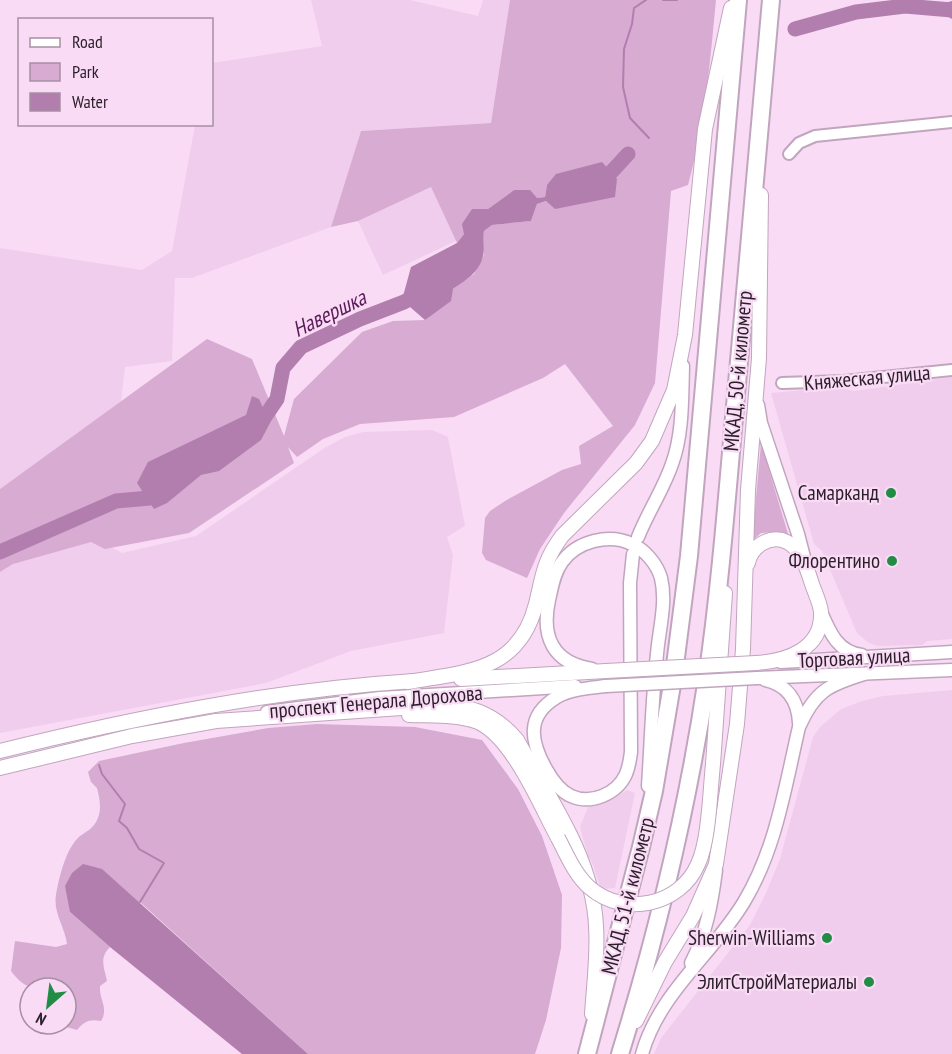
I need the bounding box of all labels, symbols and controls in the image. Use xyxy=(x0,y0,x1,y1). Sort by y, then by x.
legend xyxy=(18,18,213,126)
text: Road xyxy=(72,30,103,53)
text: Park xyxy=(72,60,99,83)
text: Water xyxy=(72,90,108,113)
water label: Навершка xyxy=(288,283,371,343)
street label: МКАД, 50-й километр xyxy=(717,290,758,452)
street label: Княжеская улица xyxy=(803,359,931,396)
place label: Самарканд xyxy=(798,479,879,506)
marker: Самарканд xyxy=(884,486,898,500)
place label: Флорентино xyxy=(789,547,880,574)
marker: Флорентино xyxy=(885,554,899,568)
street label: Торговая улица xyxy=(797,641,911,674)
street label: проспект Генерала Дорохова xyxy=(268,679,484,724)
street label: МКАД, 51-й километр xyxy=(595,814,660,977)
place label: Sherwin-Williams xyxy=(688,924,815,951)
marker: Sherwin-Williams xyxy=(820,931,834,945)
place label: ЭлитСтройМатериалы xyxy=(697,968,857,995)
marker: ЭлитСтройМатериалы xyxy=(862,975,876,989)
north arrow xyxy=(18,976,78,1036)
text: N xyxy=(32,1008,49,1030)

